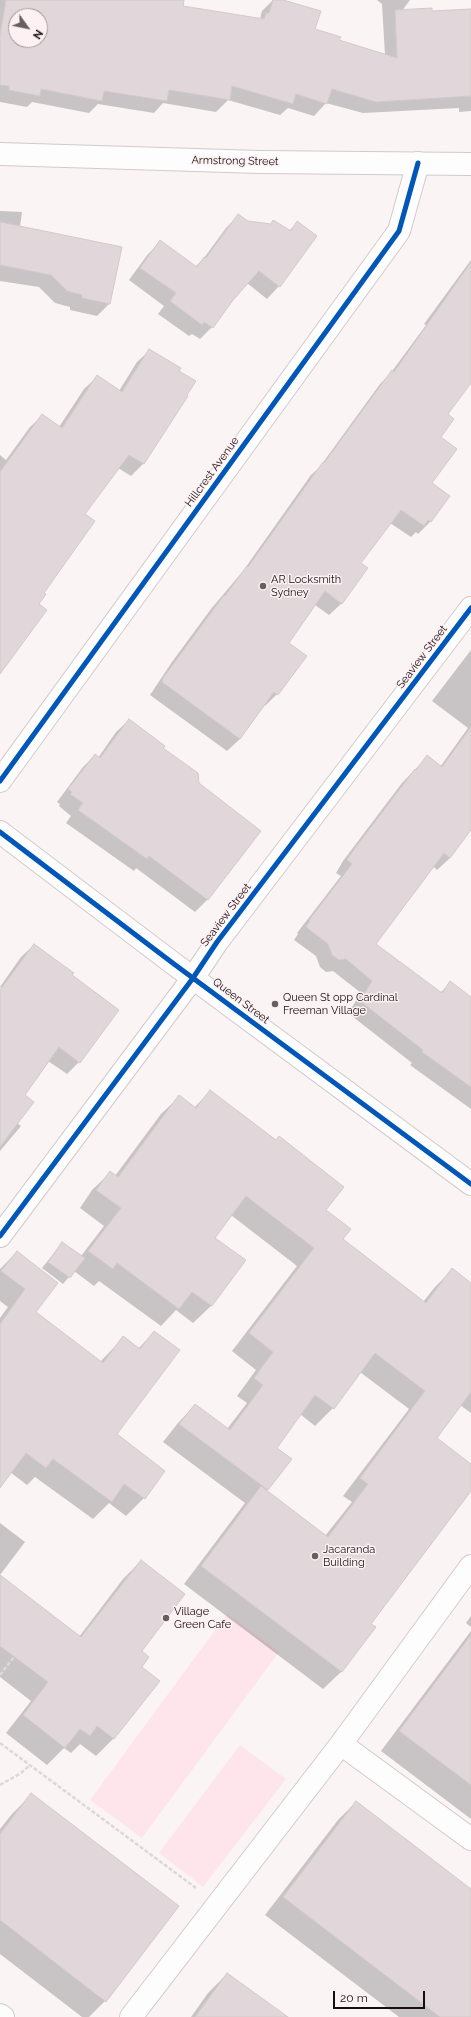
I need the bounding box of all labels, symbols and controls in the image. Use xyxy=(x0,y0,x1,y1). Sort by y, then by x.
north arrow xyxy=(8,8,48,48)
text: N xyxy=(30,27,45,41)
street label: Armstrong Street xyxy=(191,154,279,168)
street label: Hillcrest Avenue xyxy=(182,435,242,509)
place label: AR Locksmith Sydney xyxy=(271,573,341,599)
marker: AR Locksmith Sydney xyxy=(258,581,268,591)
street label: Seaview Street xyxy=(394,623,450,691)
street label: Seaview Street xyxy=(198,881,254,949)
street label: Queen Street xyxy=(210,975,272,1027)
place label: Queen St opp Cardinal Freeman Village xyxy=(283,991,398,1017)
marker: Queen St opp Cardinal Freeman Village xyxy=(270,999,280,1009)
place label: Jacaranda Building xyxy=(323,1543,375,1569)
marker: Jacaranda Building xyxy=(310,1551,320,1561)
place label: Village Green Cafe xyxy=(174,1605,231,1631)
marker: Village Green Cafe xyxy=(161,1613,171,1623)
scale bar xyxy=(335,1983,427,2009)
text: 20 m xyxy=(340,1991,368,2005)

